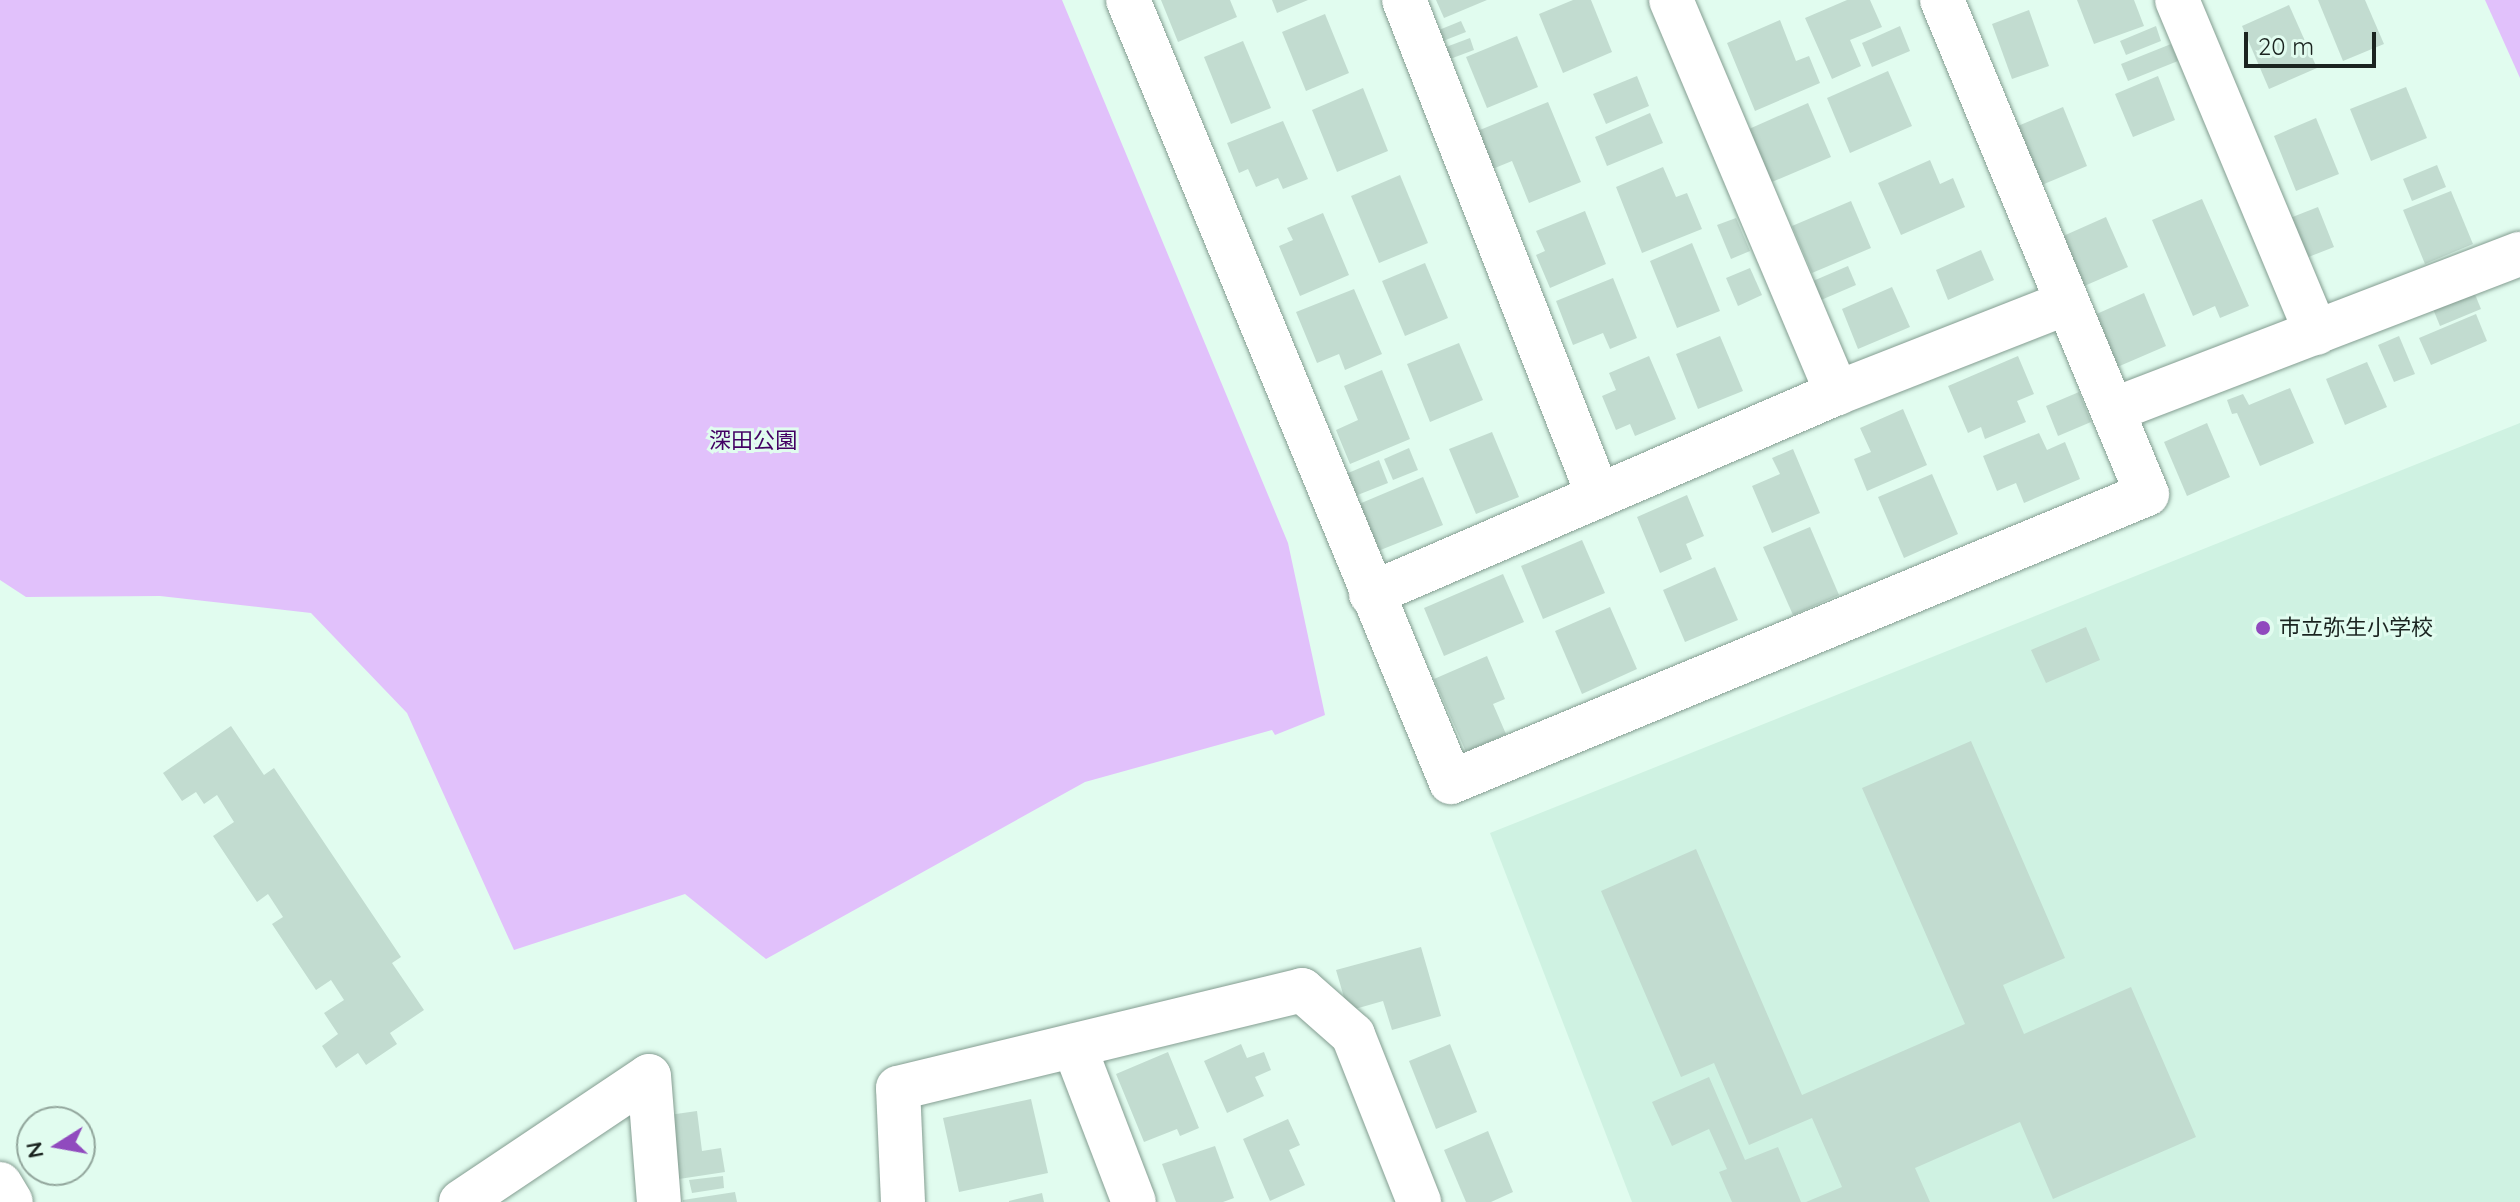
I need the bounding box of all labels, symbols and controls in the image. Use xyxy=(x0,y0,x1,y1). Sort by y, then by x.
scale bar xyxy=(2248,16,2380,66)
text: 20 m xyxy=(2258,31,2314,61)
park label: 深田公園 xyxy=(709,428,797,454)
place label: 市立弥生小学校 xyxy=(2279,615,2433,641)
marker: 市立弥生小学校 xyxy=(2254,619,2272,637)
north arrow xyxy=(16,1106,96,1186)
text: N xyxy=(19,1140,50,1161)

